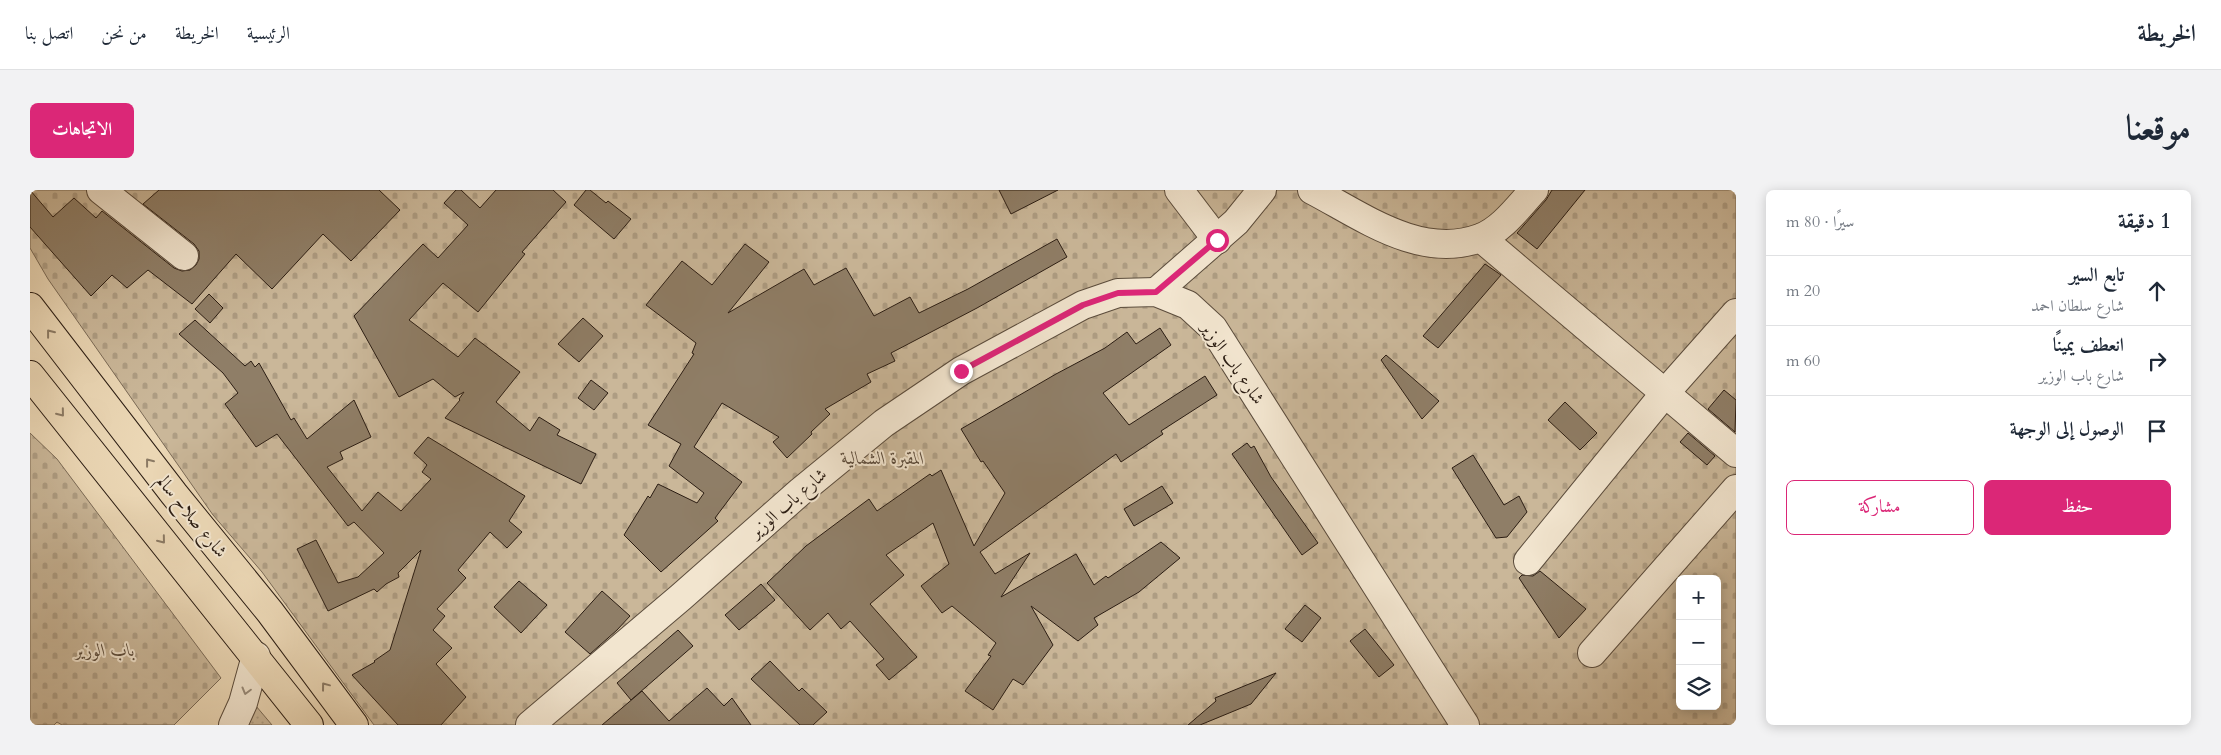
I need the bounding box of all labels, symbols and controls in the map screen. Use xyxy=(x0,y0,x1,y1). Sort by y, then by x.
text: الخريطة xyxy=(2138,17,2196,50)
text: اتصل بنا xyxy=(25,21,73,46)
text: من نحن xyxy=(101,21,147,46)
text: الخريطة xyxy=(175,21,219,46)
text: الرئيسية xyxy=(247,21,290,46)
button: الاتجاهات xyxy=(30,103,134,158)
text: موقعنا xyxy=(2126,104,2191,152)
text: 1 دقيقة xyxy=(2118,207,2171,236)
text: سيرًا · 80 m xyxy=(1786,211,1854,233)
route start xyxy=(1206,229,1229,252)
text: تابع السير xyxy=(2069,262,2124,288)
icon: ahead xyxy=(2143,277,2171,305)
text: 20 m xyxy=(1786,280,1820,302)
text: شارع سلطان احمد xyxy=(2031,295,2124,317)
street label: شارع باب الوزير xyxy=(1192,315,1270,411)
one-way arrow xyxy=(47,329,56,339)
text: انعطف يمينًا xyxy=(2053,332,2124,358)
icon: right xyxy=(2143,347,2171,375)
text: 60 m xyxy=(1786,350,1820,372)
route end xyxy=(950,360,973,383)
text: شارع باب الوزير xyxy=(2039,365,2124,387)
one-way arrow xyxy=(55,407,63,416)
text: الوصول إلى الوجهة xyxy=(2010,416,2124,442)
icon: arrive xyxy=(2143,417,2171,445)
park label: المقبرة الشمالية xyxy=(840,446,924,471)
one-way arrow xyxy=(146,458,155,467)
street label: شارع باب الوزير xyxy=(743,463,834,547)
street label: شارع صلاح سالم xyxy=(148,470,233,565)
button: مشاركة xyxy=(1786,480,1974,535)
button: حفظ xyxy=(1984,480,2171,535)
one-way arrow xyxy=(157,534,165,543)
map controls xyxy=(1676,575,1721,710)
button: + xyxy=(1676,575,1721,620)
button: − xyxy=(1676,620,1721,665)
park label: باب الوزير xyxy=(73,638,135,663)
button: layers xyxy=(1676,665,1721,710)
one-way arrow xyxy=(322,682,331,692)
one-way arrow xyxy=(241,687,252,696)

